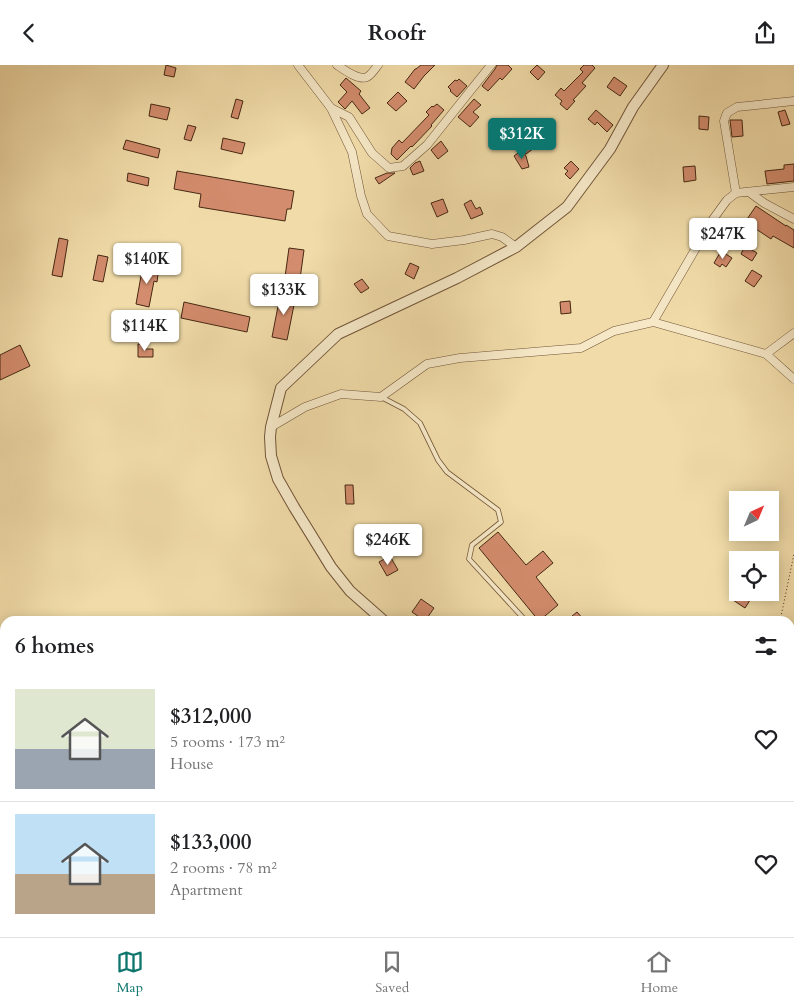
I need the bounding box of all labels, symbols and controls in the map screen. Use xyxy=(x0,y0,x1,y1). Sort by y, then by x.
text: Roofr xyxy=(368,18,426,48)
icon: back xyxy=(15,19,43,47)
icon: share xyxy=(751,19,779,47)
pin: $312K xyxy=(487,117,557,160)
text: $312K xyxy=(499,123,545,145)
pin: $247K xyxy=(688,217,758,260)
text: $247K xyxy=(700,223,746,245)
pin: $140K xyxy=(112,243,182,285)
text: $140K xyxy=(124,248,170,270)
pin: $133K xyxy=(249,273,319,316)
text: $133K xyxy=(261,279,307,301)
pin: $114K xyxy=(110,309,180,352)
text: $114K xyxy=(122,315,168,337)
north arrow xyxy=(729,491,779,541)
map controls xyxy=(729,491,779,601)
pin: $246K xyxy=(353,523,423,566)
text: $246K xyxy=(365,529,411,551)
button: locate xyxy=(729,551,779,601)
text: 6 homes xyxy=(15,632,94,661)
icon: filters xyxy=(752,632,780,660)
text: $312,000 xyxy=(170,702,251,731)
icon: home xyxy=(55,709,115,769)
icon: heart xyxy=(752,725,780,753)
text: 5 rooms · 173 m² xyxy=(170,731,285,753)
text: House xyxy=(170,753,213,775)
text: $133,000 xyxy=(170,828,251,857)
icon: home xyxy=(55,834,115,894)
icon: heart xyxy=(752,850,780,878)
text: 2 rooms · 78 m² xyxy=(170,857,277,879)
text: Apartment xyxy=(170,879,243,901)
tab: Map xyxy=(116,948,144,997)
tab: Saved xyxy=(375,948,409,997)
tab: Home xyxy=(641,948,678,997)

